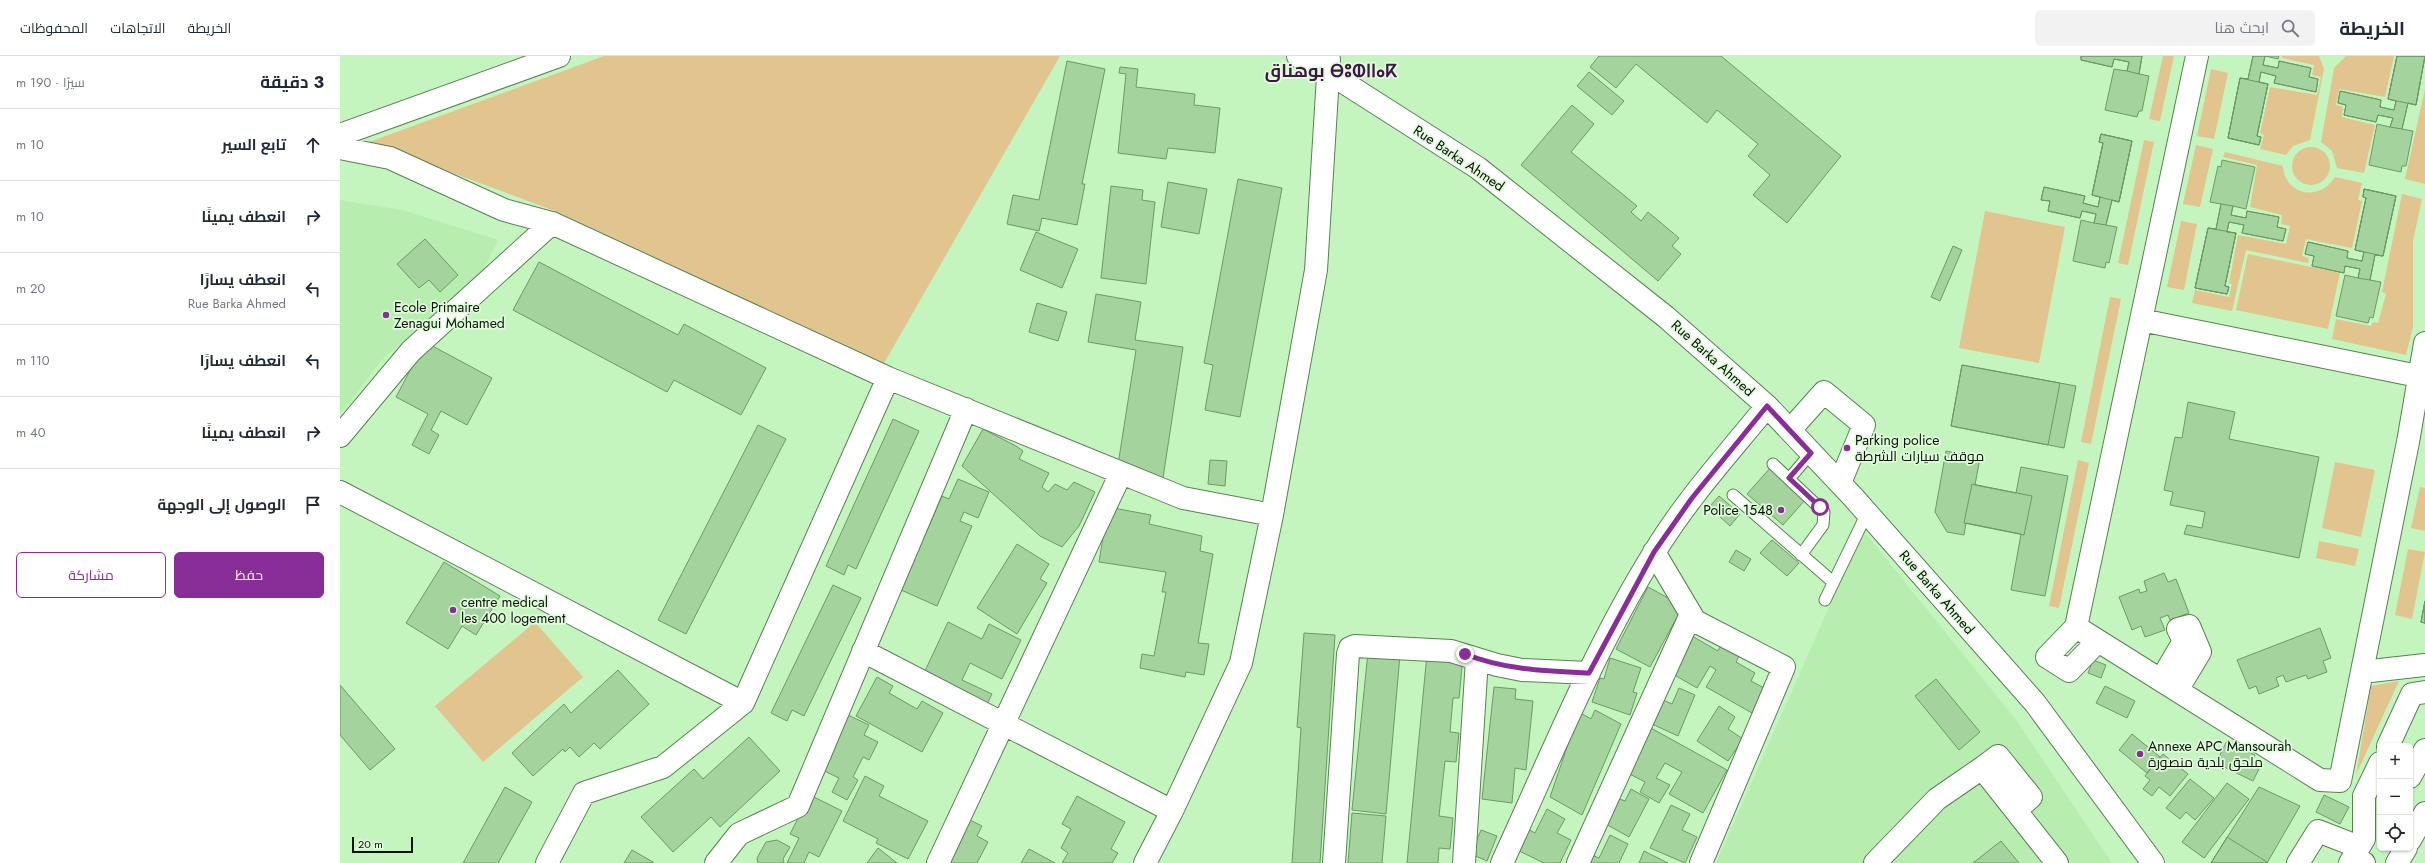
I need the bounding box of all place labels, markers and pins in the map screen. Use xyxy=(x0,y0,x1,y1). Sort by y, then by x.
place label: Ecole Primaire Zenagui Mohamed xyxy=(394,297,505,333)
marker: Ecole Primaire Zenagui Mohamed xyxy=(381,310,391,320)
place label: Parking police موقف سيارات الشرطة xyxy=(1855,430,1984,466)
marker: Parking police موقف سيارات الشرطة xyxy=(1842,443,1852,453)
place label: Police 1548 xyxy=(1703,500,1773,520)
marker: Police 1548 xyxy=(1776,505,1786,515)
place label: centre medical les 400 logement xyxy=(461,592,566,628)
marker: centre medical les 400 logement xyxy=(448,605,458,615)
place label: Annexe APC Mansourah ملحق بلدية منصورة xyxy=(2148,736,2292,772)
marker: Annexe APC Mansourah ملحق بلدية منصورة xyxy=(2135,749,2145,759)

